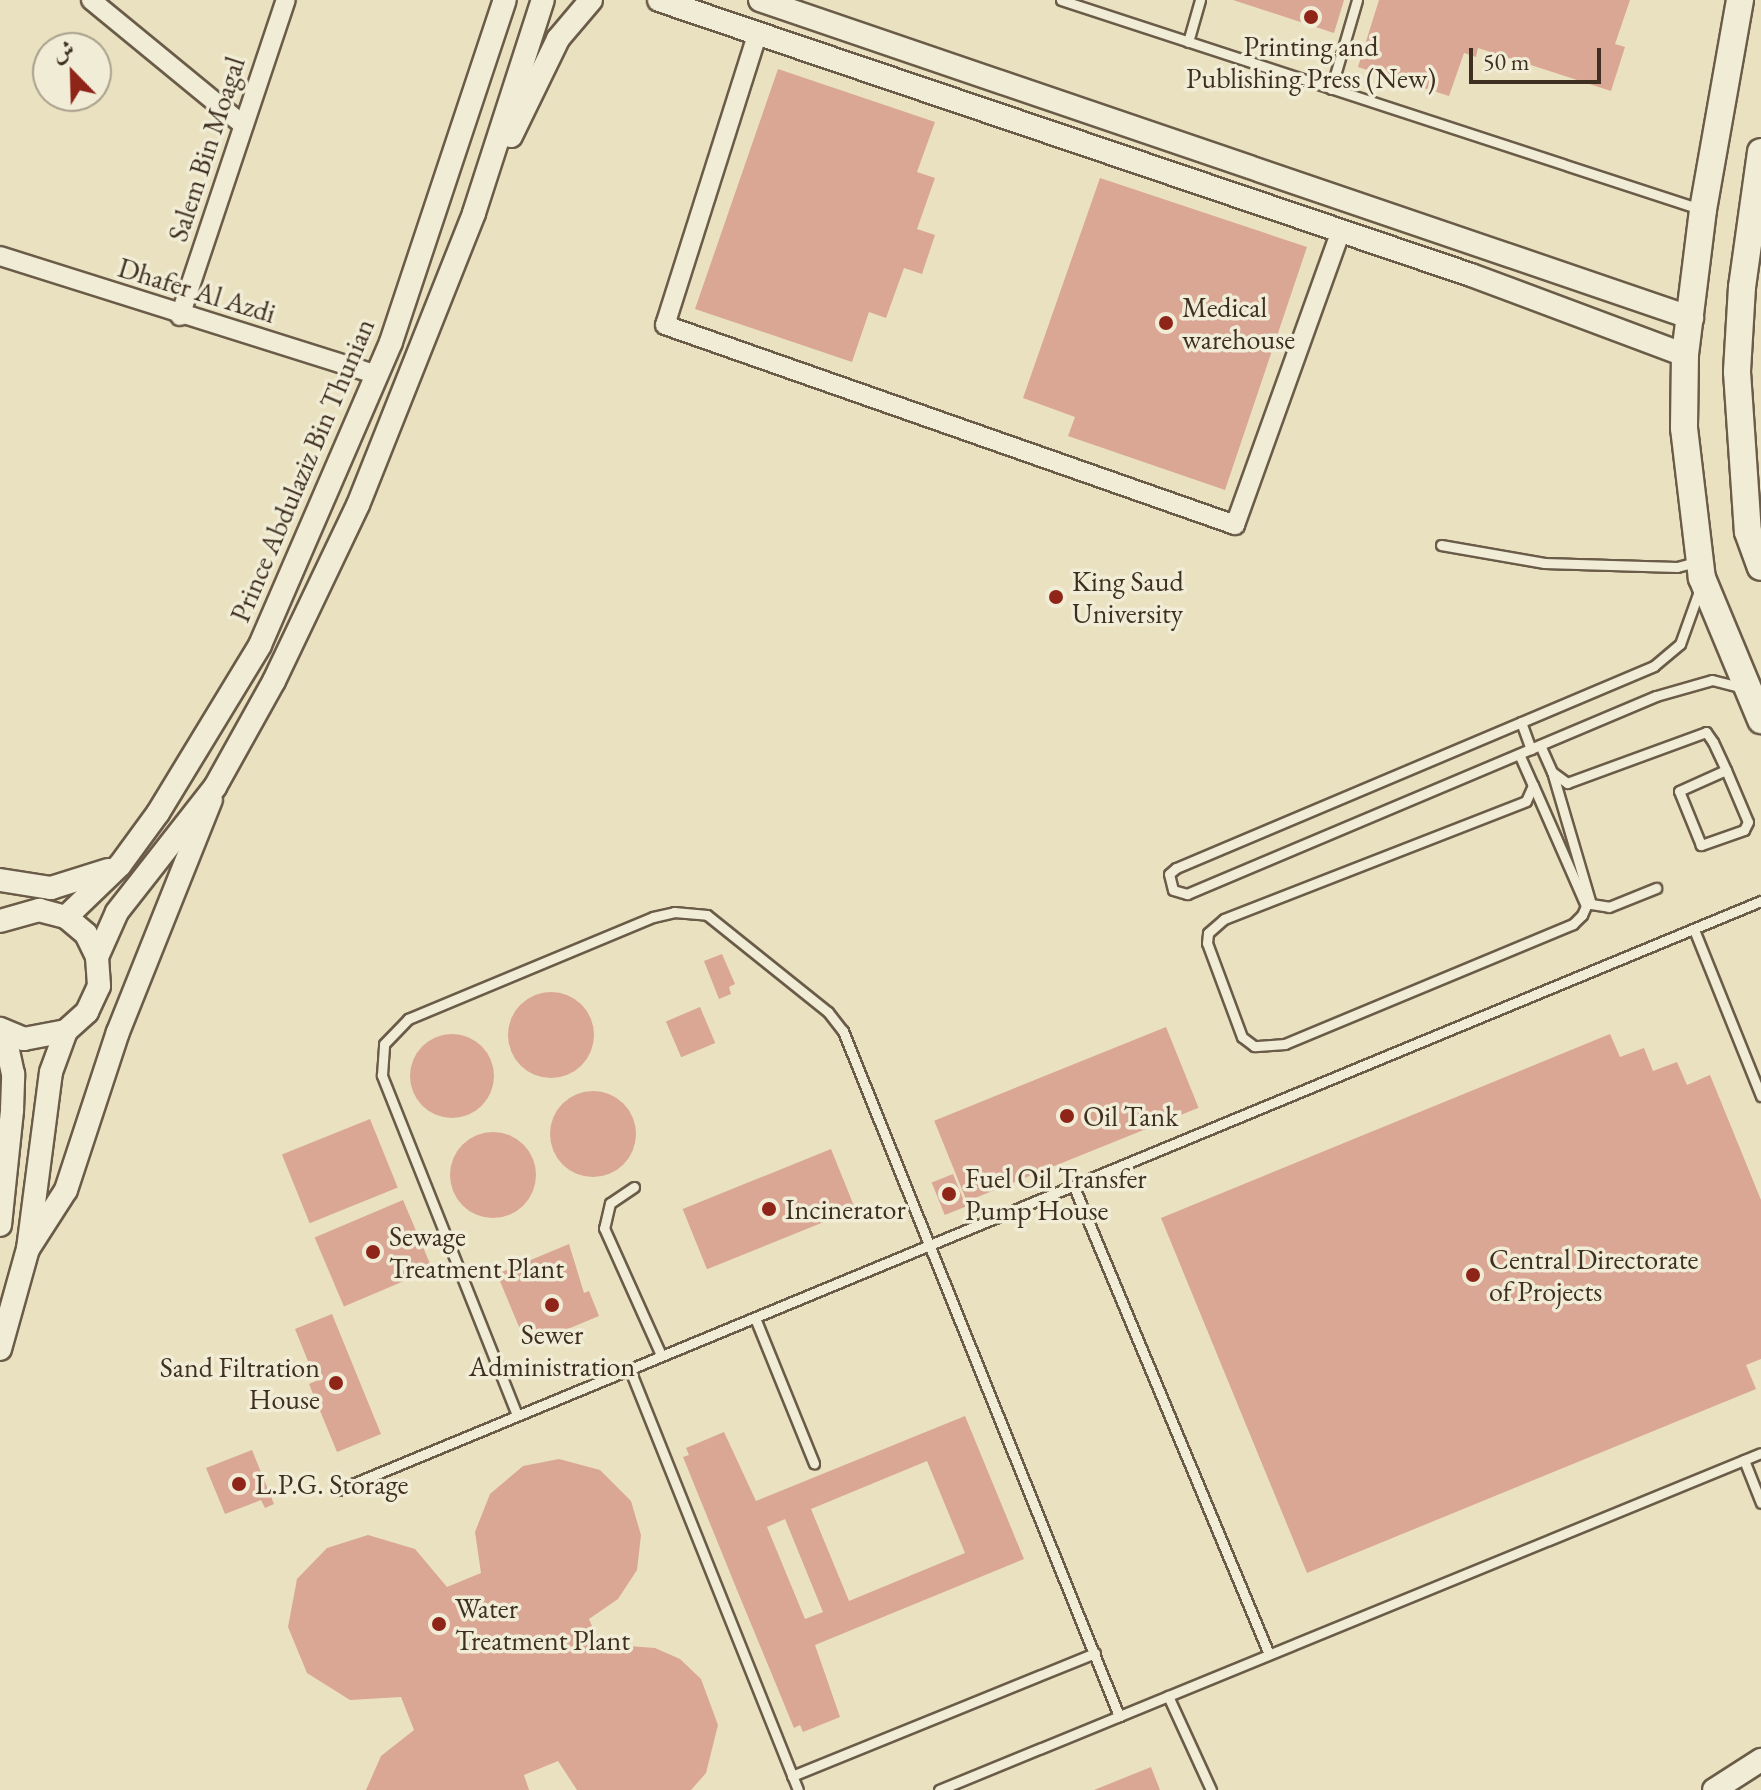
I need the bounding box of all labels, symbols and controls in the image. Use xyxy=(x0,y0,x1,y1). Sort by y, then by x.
marker: Printing and Publishing Press (New) xyxy=(1302,8,1320,26)
place label: Printing and Publishing Press (New) xyxy=(1186,29,1436,95)
north arrow xyxy=(32,32,112,112)
scale bar xyxy=(1473,32,1605,82)
text: ش xyxy=(47,34,79,69)
text: 50 m xyxy=(1483,46,1530,77)
street label: Salem Bin Moagal xyxy=(160,52,252,246)
street label: Dhafer Al Azdi xyxy=(114,250,280,330)
place label: Medical warehouse xyxy=(1182,290,1295,356)
street label: Prince Abdulaziz Bin Thunian xyxy=(223,313,381,627)
marker: Medical warehouse xyxy=(1157,314,1175,332)
place label: King Saud University xyxy=(1072,564,1184,630)
marker: King Saud University xyxy=(1047,588,1065,606)
place label: Oil Tank xyxy=(1083,1099,1178,1133)
marker: Oil Tank xyxy=(1058,1107,1076,1125)
place label: Fuel Oil Transfer Pump House xyxy=(965,1161,1147,1227)
marker: Fuel Oil Transfer Pump House xyxy=(940,1185,958,1203)
place label: Incinerator xyxy=(785,1192,906,1226)
marker: Incinerator xyxy=(760,1200,778,1218)
place label: Sewage Treatment Plant xyxy=(389,1219,564,1285)
place label: Central Directorate of Projects xyxy=(1489,1242,1698,1308)
marker: Sewage Treatment Plant xyxy=(364,1243,382,1261)
marker: Central Directorate of Projects xyxy=(1464,1266,1482,1284)
marker: Sewer Administration xyxy=(543,1296,561,1314)
place label: Sewer Administration xyxy=(469,1317,635,1383)
place label: Sand Filtration House xyxy=(160,1350,320,1416)
marker: Sand Filtration House xyxy=(327,1374,345,1392)
place label: L.P.G. Storage xyxy=(255,1467,408,1501)
marker: L.P.G. Storage xyxy=(230,1475,248,1493)
place label: Water Treatment Plant xyxy=(455,1591,630,1657)
marker: Water Treatment Plant xyxy=(430,1615,448,1633)

